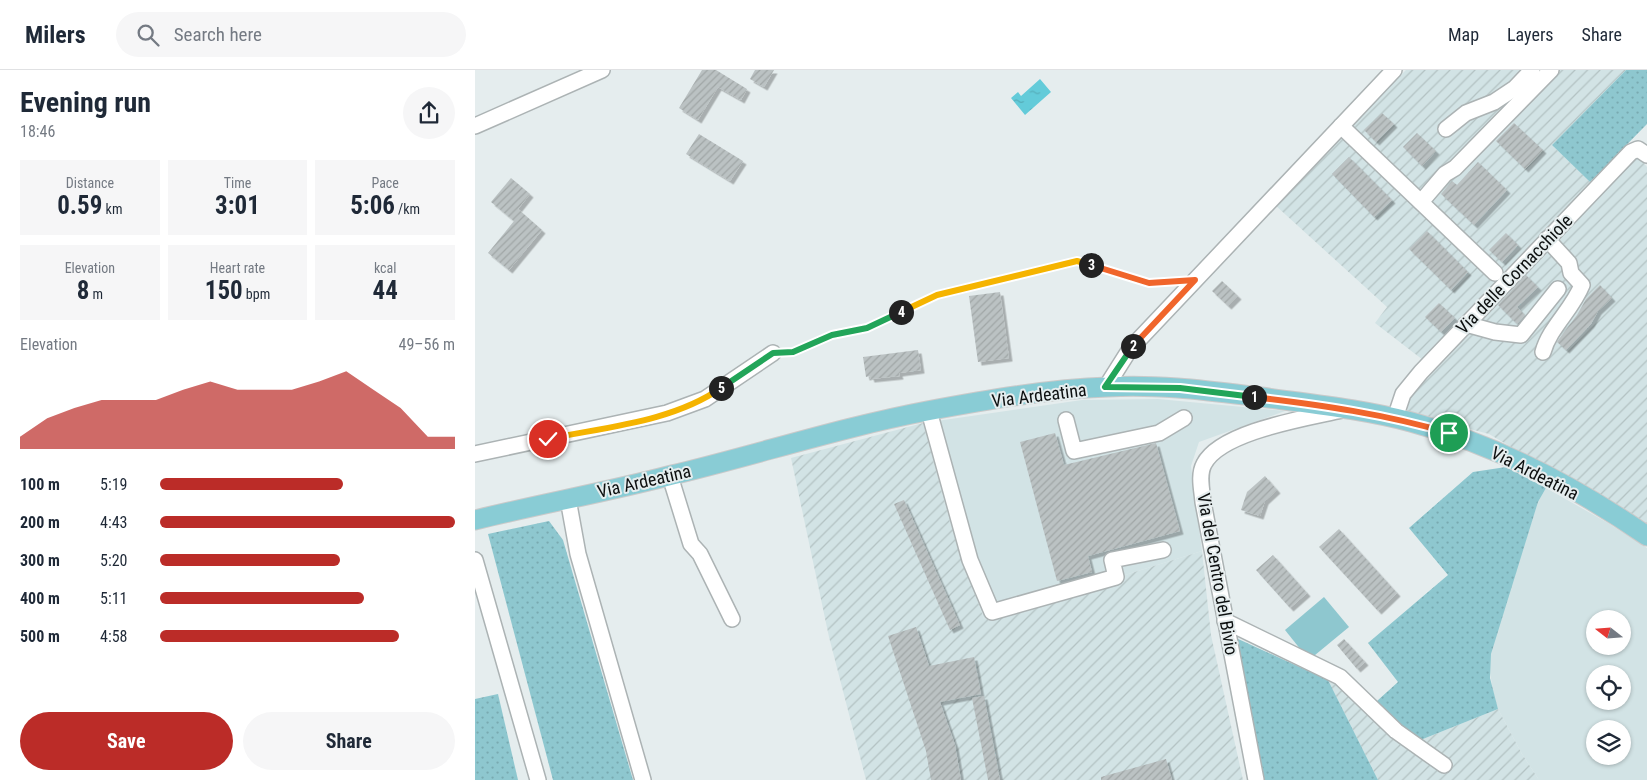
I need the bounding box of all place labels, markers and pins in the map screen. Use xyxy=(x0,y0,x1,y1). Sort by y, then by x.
pin: 3 xyxy=(1079,252,1103,278)
pin: 4 xyxy=(889,300,913,324)
pin: 2 xyxy=(1121,334,1145,358)
pin: 5 xyxy=(709,376,733,400)
pin: 1 xyxy=(1241,384,1267,410)
pin xyxy=(1428,412,1470,454)
pin xyxy=(527,418,569,460)

